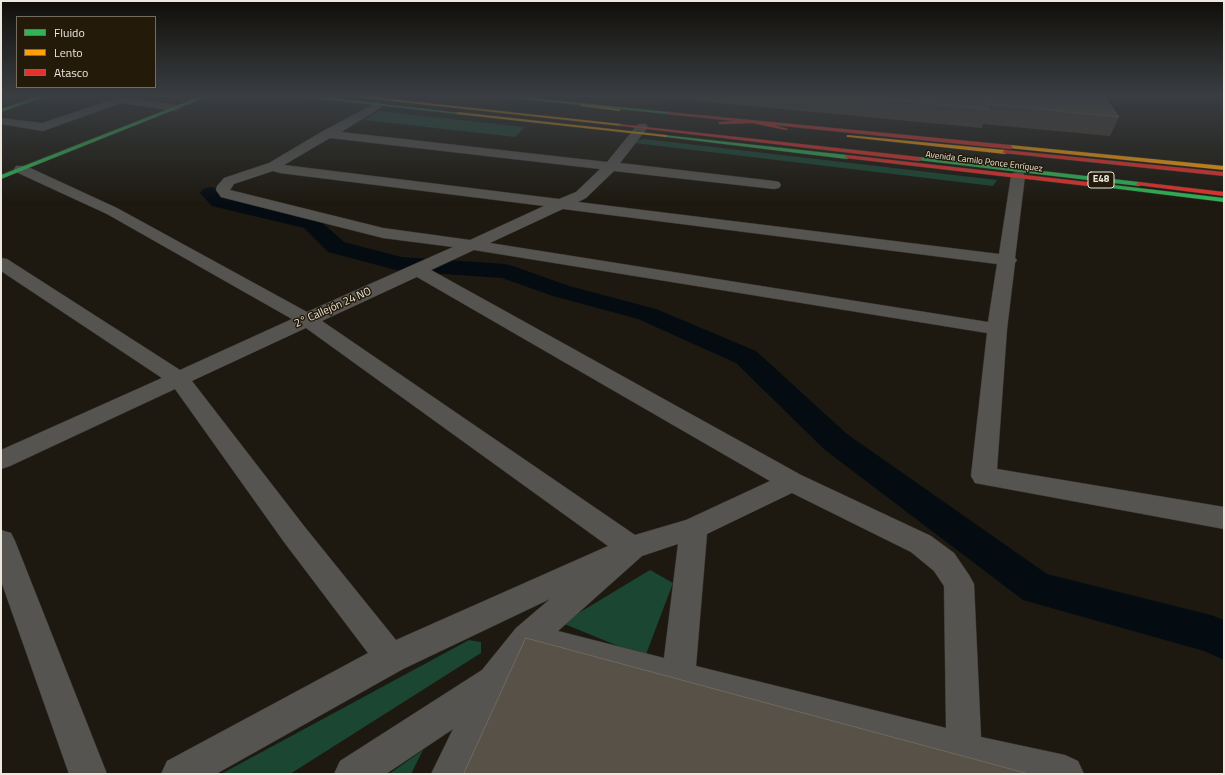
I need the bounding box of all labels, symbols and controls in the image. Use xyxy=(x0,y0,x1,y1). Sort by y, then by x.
legend xyxy=(16,16,156,88)
text: Fluido xyxy=(54,23,85,42)
text: Lento xyxy=(54,43,83,62)
text: Atasco xyxy=(54,63,88,82)
street label: Avenida Camilo Ponce Enríquez xyxy=(925,149,1043,175)
road number: E48 xyxy=(1088,172,1114,188)
street label: 2° Callejón 24 NO xyxy=(292,285,374,331)

